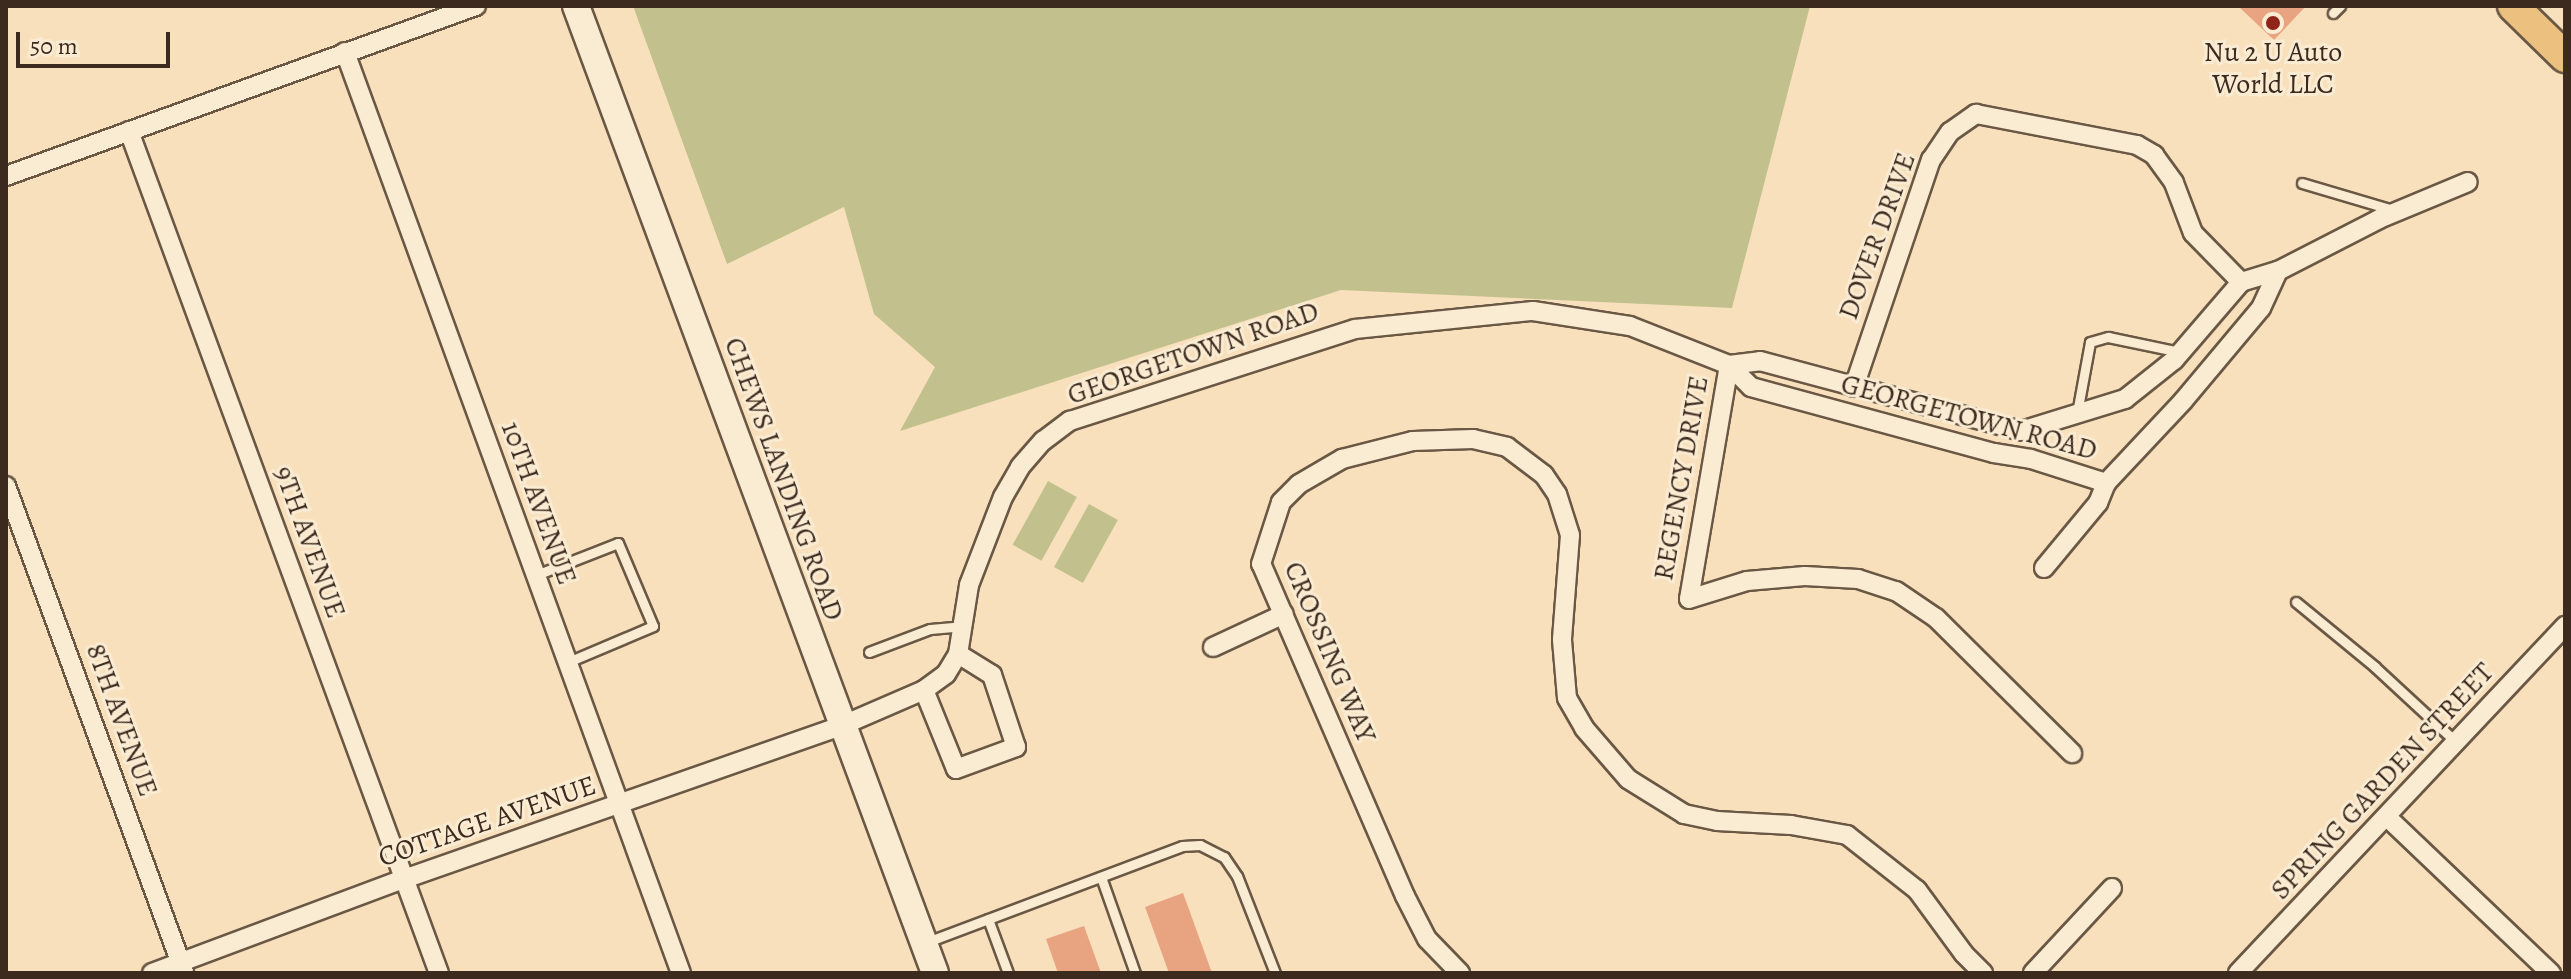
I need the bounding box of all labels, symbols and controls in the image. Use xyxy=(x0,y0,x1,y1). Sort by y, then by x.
marker: Nu 2 U Auto World LLC xyxy=(2264,14,2282,32)
scale bar xyxy=(20,16,174,66)
text: 50 m xyxy=(30,30,78,62)
place label: Nu 2 U Auto World LLC xyxy=(2204,35,2342,101)
street label: DOVER DRIVE xyxy=(1831,148,1923,324)
street label: GEORGETOWN ROAD xyxy=(1063,294,1323,412)
street label: CHEWS LANDING ROAD xyxy=(717,333,851,625)
street label: GEORGETOWN ROAD xyxy=(1837,367,2101,467)
street label: REGENCY DRIVE xyxy=(1646,373,1716,583)
street label: 10TH AVENUE xyxy=(494,417,584,589)
street label: 9TH AVENUE xyxy=(267,461,353,623)
street label: CROSSING WAY xyxy=(1277,557,1383,747)
street label: 8TH AVENUE xyxy=(79,639,165,801)
street label: SPRING GARDEN STREET xyxy=(2263,656,2501,906)
street label: COTTAGE AVENUE xyxy=(374,768,600,874)

